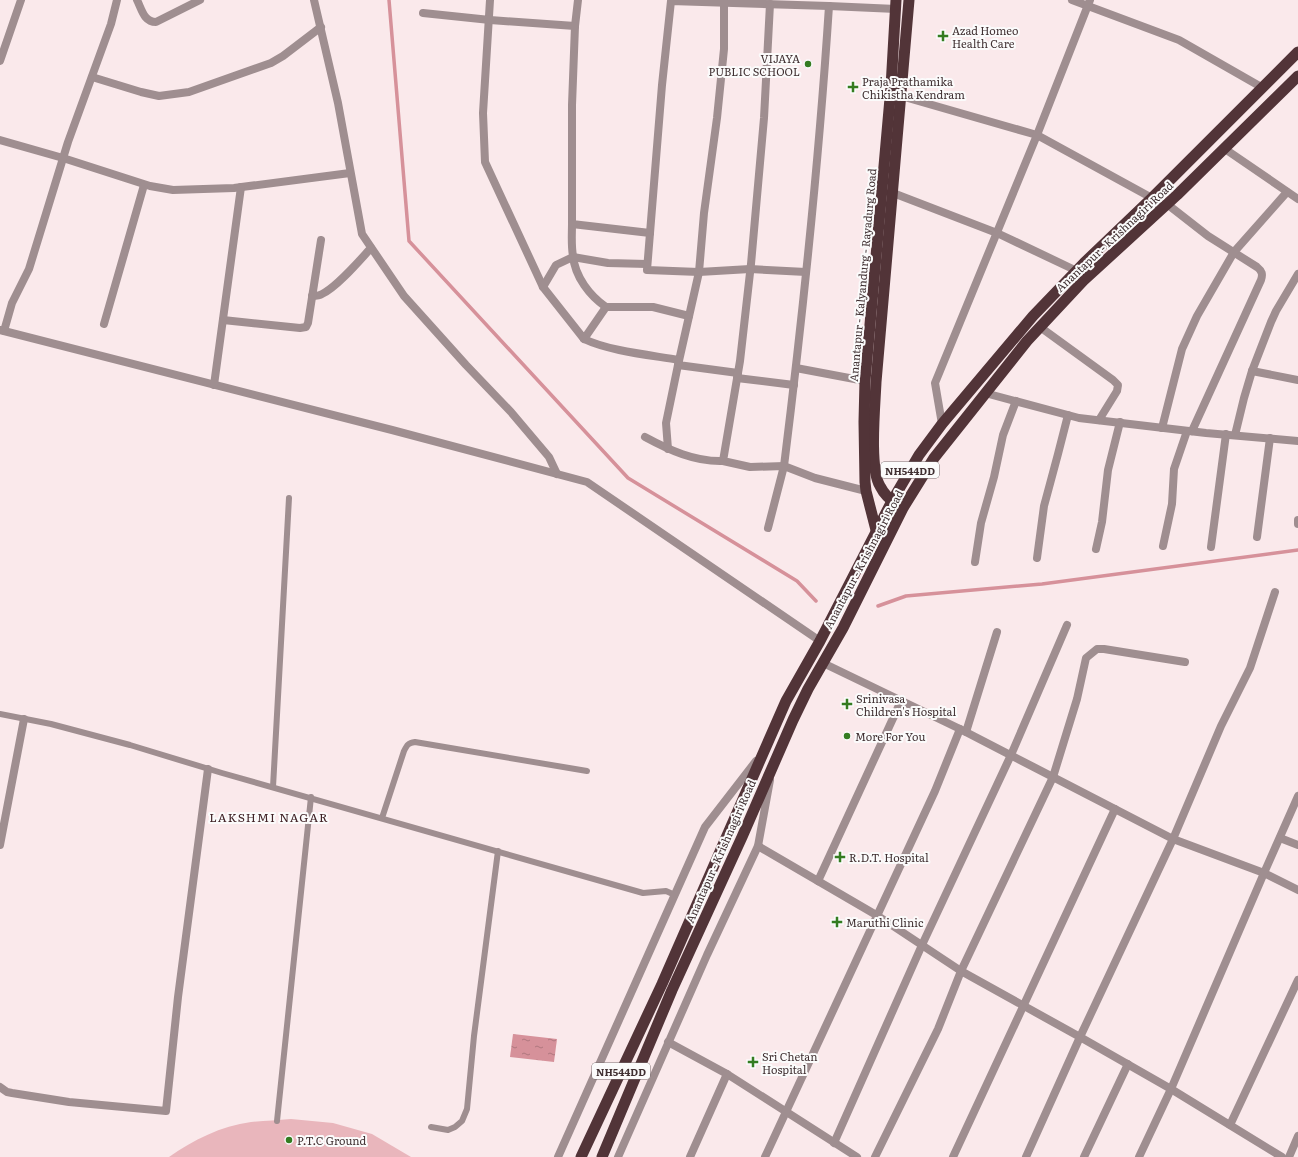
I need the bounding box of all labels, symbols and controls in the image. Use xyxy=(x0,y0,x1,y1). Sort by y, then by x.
place label: Azad Homeo Health Care xyxy=(952,22,1018,51)
marker: Azad Homeo Health Care xyxy=(937,30,949,42)
place label: VIJAYA PUBLIC SCHOOL xyxy=(709,50,800,79)
marker: VIJAYA PUBLIC SCHOOL xyxy=(803,59,813,69)
place label: Praja Prathamika Chikistha Kendram xyxy=(862,73,965,102)
marker: Praja Prathamika Chikistha Kendram xyxy=(847,81,859,93)
street label: Anantapur - Kalyandurg - Rayadurg Road xyxy=(845,167,879,382)
street label: Anantapur - Krishnagiri Road xyxy=(1052,177,1176,295)
road number: NH544DD xyxy=(881,462,939,478)
street label: Anantapur - Krishnagiri Road xyxy=(819,486,907,631)
place label: Srinivasa Children's Hospital xyxy=(856,690,957,719)
marker: Srinivasa Children's Hospital xyxy=(841,698,853,710)
place label: More For You xyxy=(855,728,925,744)
marker: More For You xyxy=(842,731,852,741)
street label: Anantapur - Krishnagiri Road xyxy=(681,777,759,925)
district label: LAKSHMI NAGAR xyxy=(209,808,329,826)
place label: R.D.T. Hospital xyxy=(849,849,929,865)
marker: R.D.T. Hospital xyxy=(834,851,846,863)
place label: Maruthi Clinic xyxy=(846,914,924,930)
marker: Maruthi Clinic xyxy=(831,916,843,928)
place label: Sri Chetan Hospital xyxy=(762,1048,817,1077)
marker: Sri Chetan Hospital xyxy=(747,1056,759,1068)
road number: NH544DD xyxy=(592,1063,650,1079)
place label: P.T.C Ground xyxy=(297,1132,367,1148)
marker: P.T.C Ground xyxy=(284,1135,294,1145)

